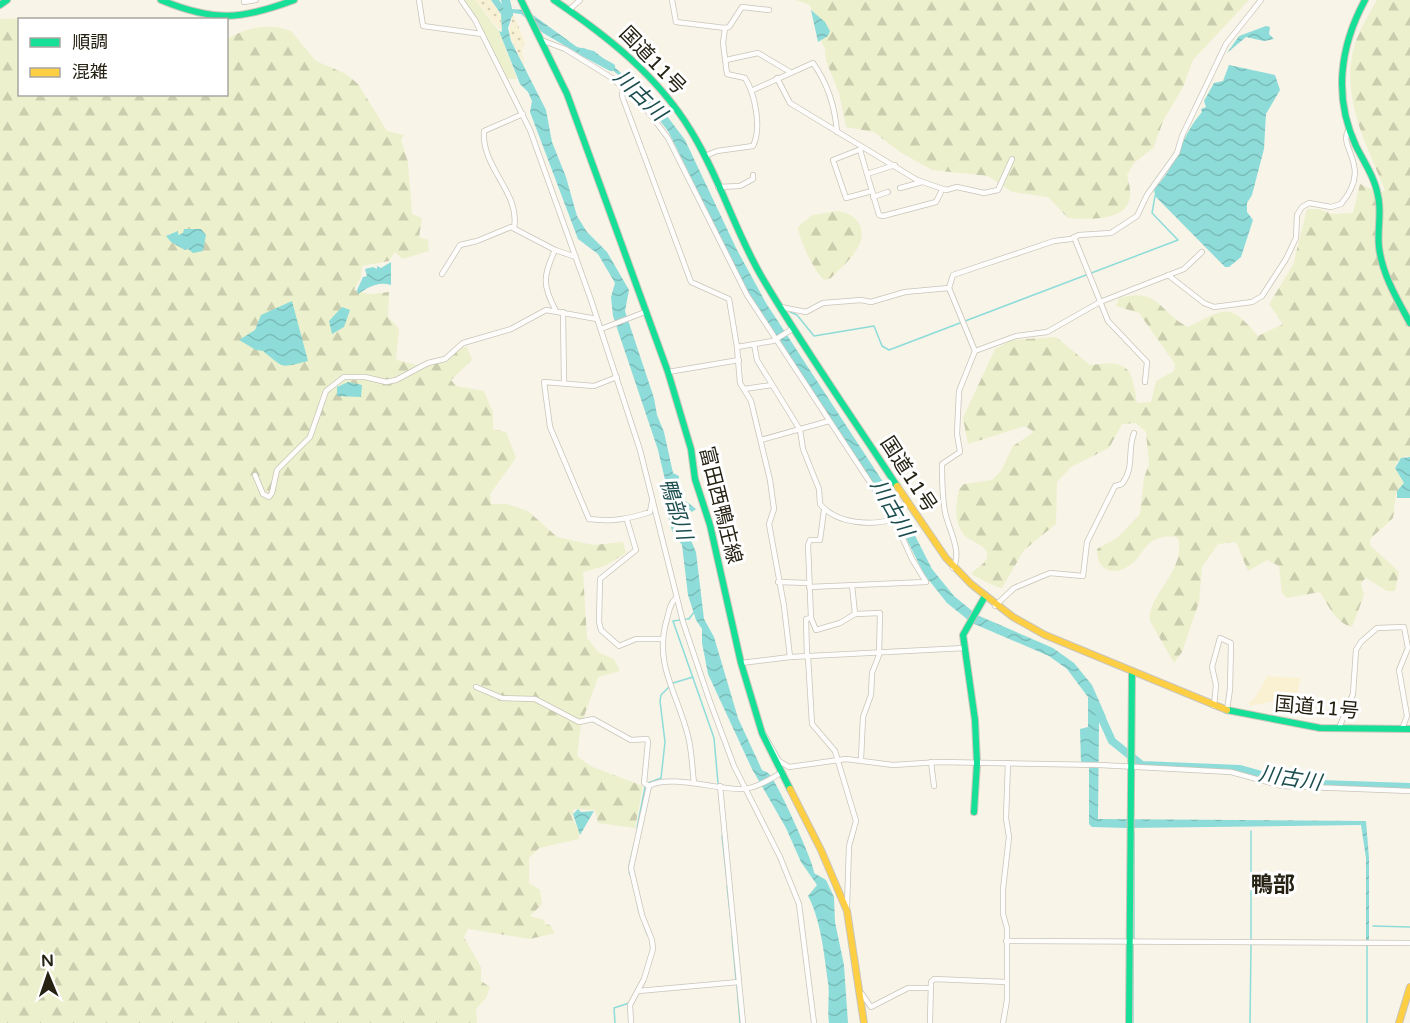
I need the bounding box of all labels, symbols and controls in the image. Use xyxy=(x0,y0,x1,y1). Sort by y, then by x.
legend xyxy=(18,18,228,96)
street label: 国道11号 xyxy=(614,22,690,100)
text: 順調 xyxy=(72,31,108,53)
text: 混雑 xyxy=(72,61,108,83)
water label: 川古川 xyxy=(608,64,672,128)
street label: 国道11号 xyxy=(875,432,941,517)
street label: 富田西鴨庄線 xyxy=(694,444,746,566)
water label: 鴨部川 xyxy=(654,475,697,545)
water label: 川古川 xyxy=(865,475,919,544)
street label: 国道11号 xyxy=(1273,692,1360,724)
water label: 川古川 xyxy=(1257,761,1325,796)
district label: 鴨部 xyxy=(1251,872,1295,898)
north arrow xyxy=(18,945,78,1005)
text: N xyxy=(41,951,54,971)

